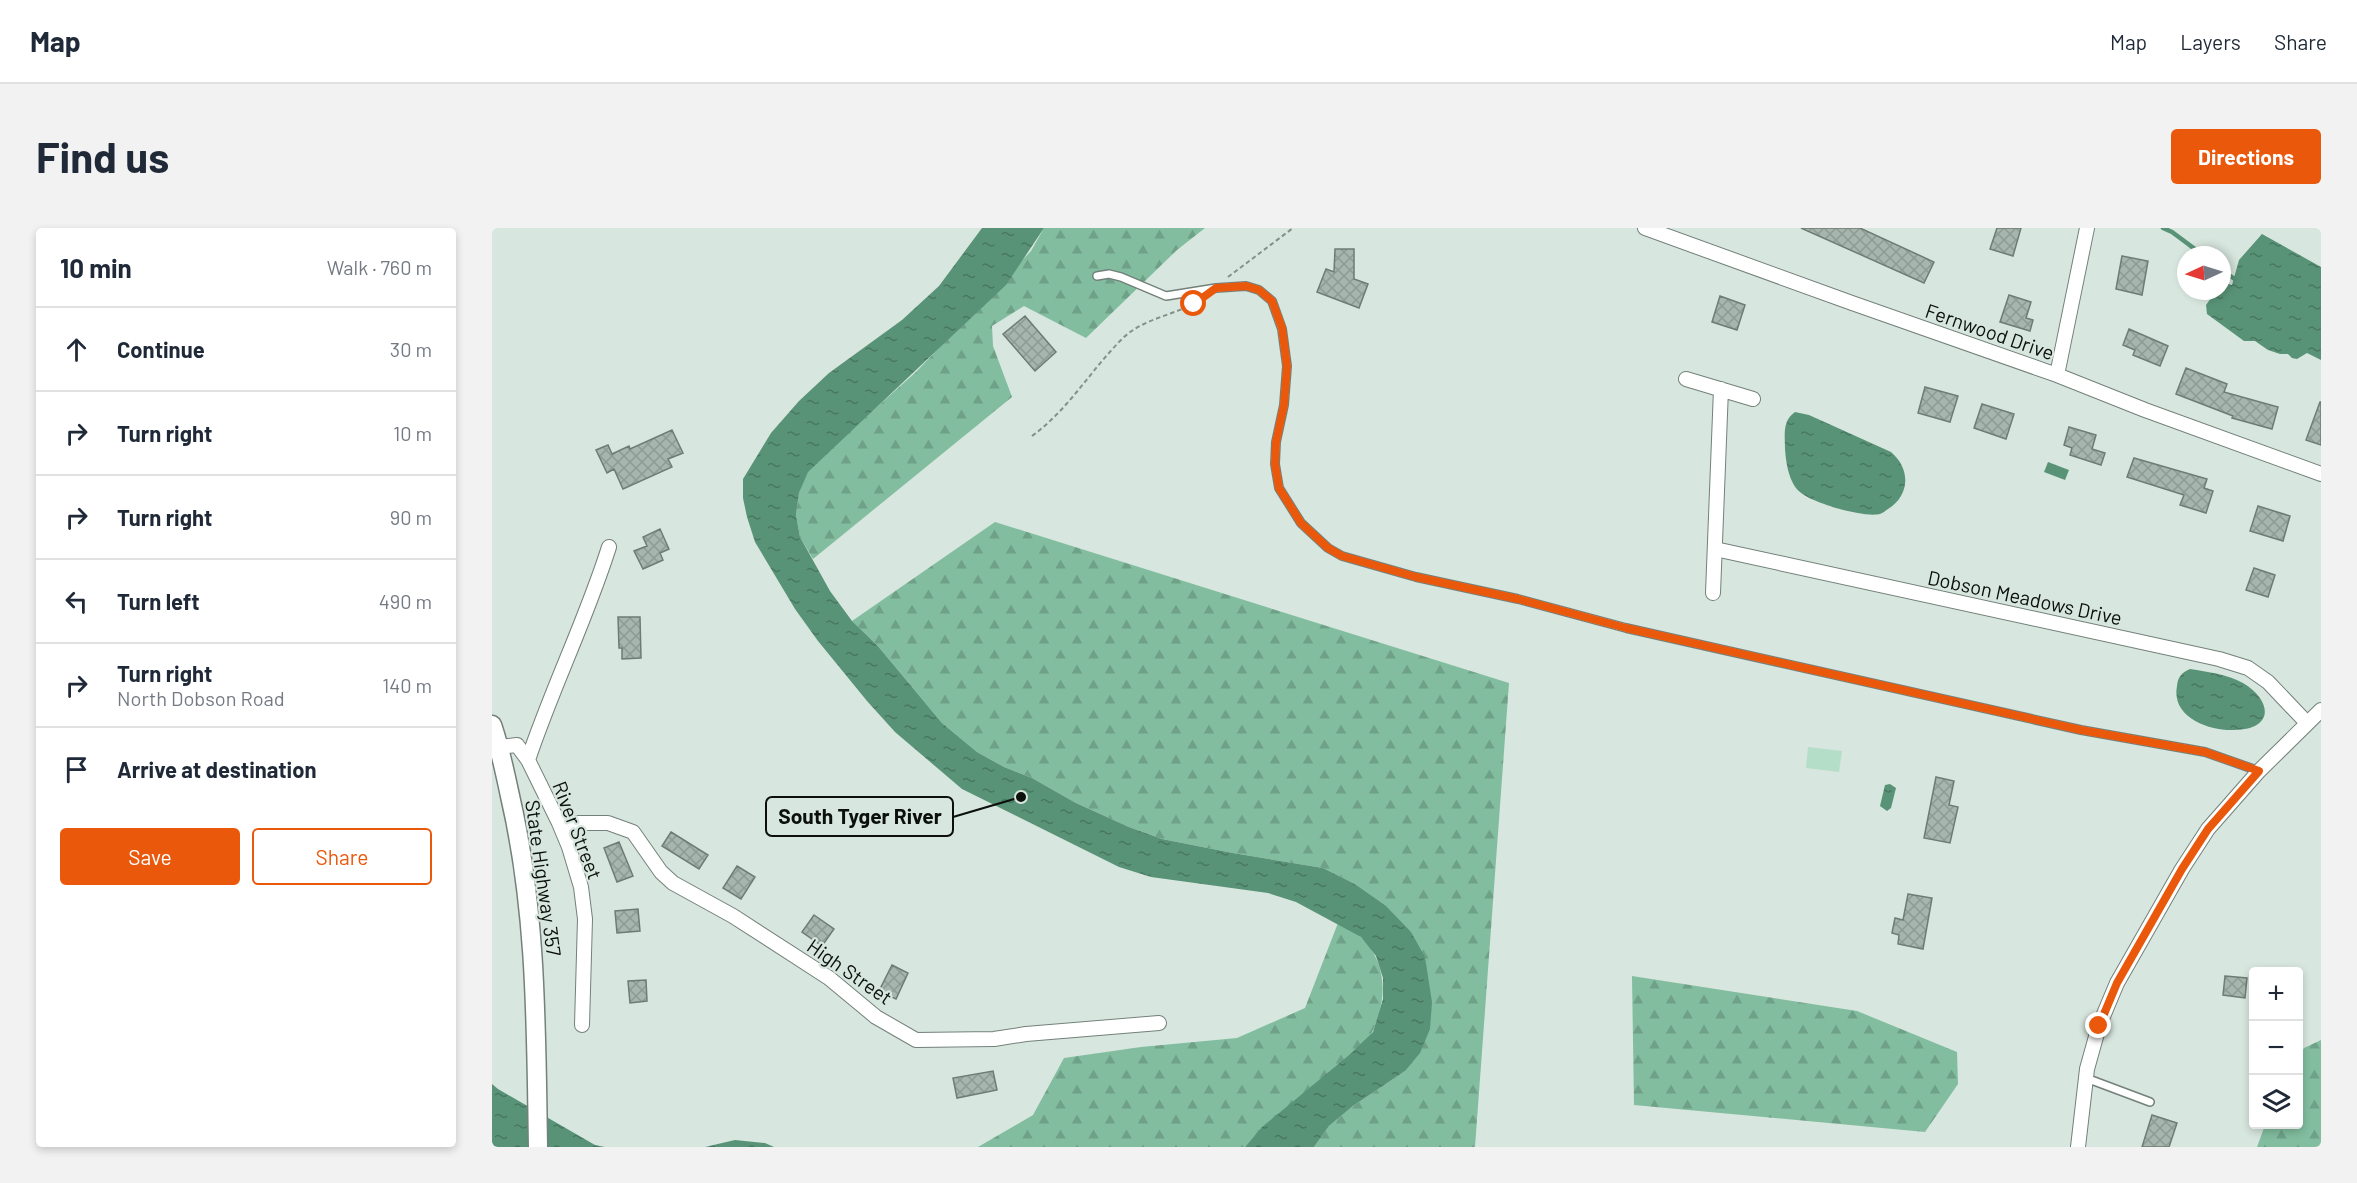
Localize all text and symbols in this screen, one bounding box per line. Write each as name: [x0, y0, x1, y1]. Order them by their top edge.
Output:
text: Map: [30, 24, 81, 58]
text: Map: [2110, 29, 2147, 54]
text: Layers: [2180, 29, 2241, 54]
text: Share: [2274, 29, 2327, 54]
button: Directions: [2171, 129, 2321, 184]
text: Find us: [36, 131, 169, 181]
north arrow: [2177, 246, 2231, 300]
text: 10 min: [60, 252, 132, 283]
text: Walk · 760 m: [327, 255, 432, 279]
route start: [1180, 290, 1206, 316]
street label: Fernwood Drive: [1923, 298, 2057, 364]
icon: ahead: [60, 333, 93, 366]
text: Continue: [117, 336, 205, 362]
text: 30 m: [390, 337, 432, 361]
icon: right: [60, 417, 93, 450]
text: Turn right: [117, 420, 212, 446]
text: 10 m: [393, 421, 432, 445]
icon: right: [60, 501, 93, 534]
text: Turn right: [117, 504, 212, 530]
text: 90 m: [390, 505, 432, 529]
street label: Dobson Meadows Drive: [1926, 565, 2124, 629]
icon: left: [60, 585, 93, 618]
text: Turn left: [117, 588, 200, 614]
text: 490 m: [379, 589, 432, 613]
text: Turn right: [117, 660, 212, 686]
icon: right: [60, 669, 93, 702]
text: 140 m: [382, 673, 432, 697]
text: North Dobson Road: [117, 686, 285, 710]
icon: arrive: [60, 753, 93, 786]
text: Arrive at destination: [117, 756, 316, 782]
street label: River Street: [548, 778, 608, 882]
callout: South Tyger River: [766, 797, 953, 836]
street label: State Highway 357: [521, 798, 567, 958]
text: South Tyger River: [778, 803, 942, 828]
button: Save: [60, 828, 240, 885]
button: Share: [252, 828, 432, 885]
street label: High Street: [803, 933, 897, 1009]
map controls: [2249, 967, 2303, 1129]
button: +: [2249, 967, 2303, 1021]
route end: [2085, 1012, 2111, 1038]
button: −: [2249, 1021, 2303, 1075]
button: layers: [2249, 1075, 2303, 1129]

